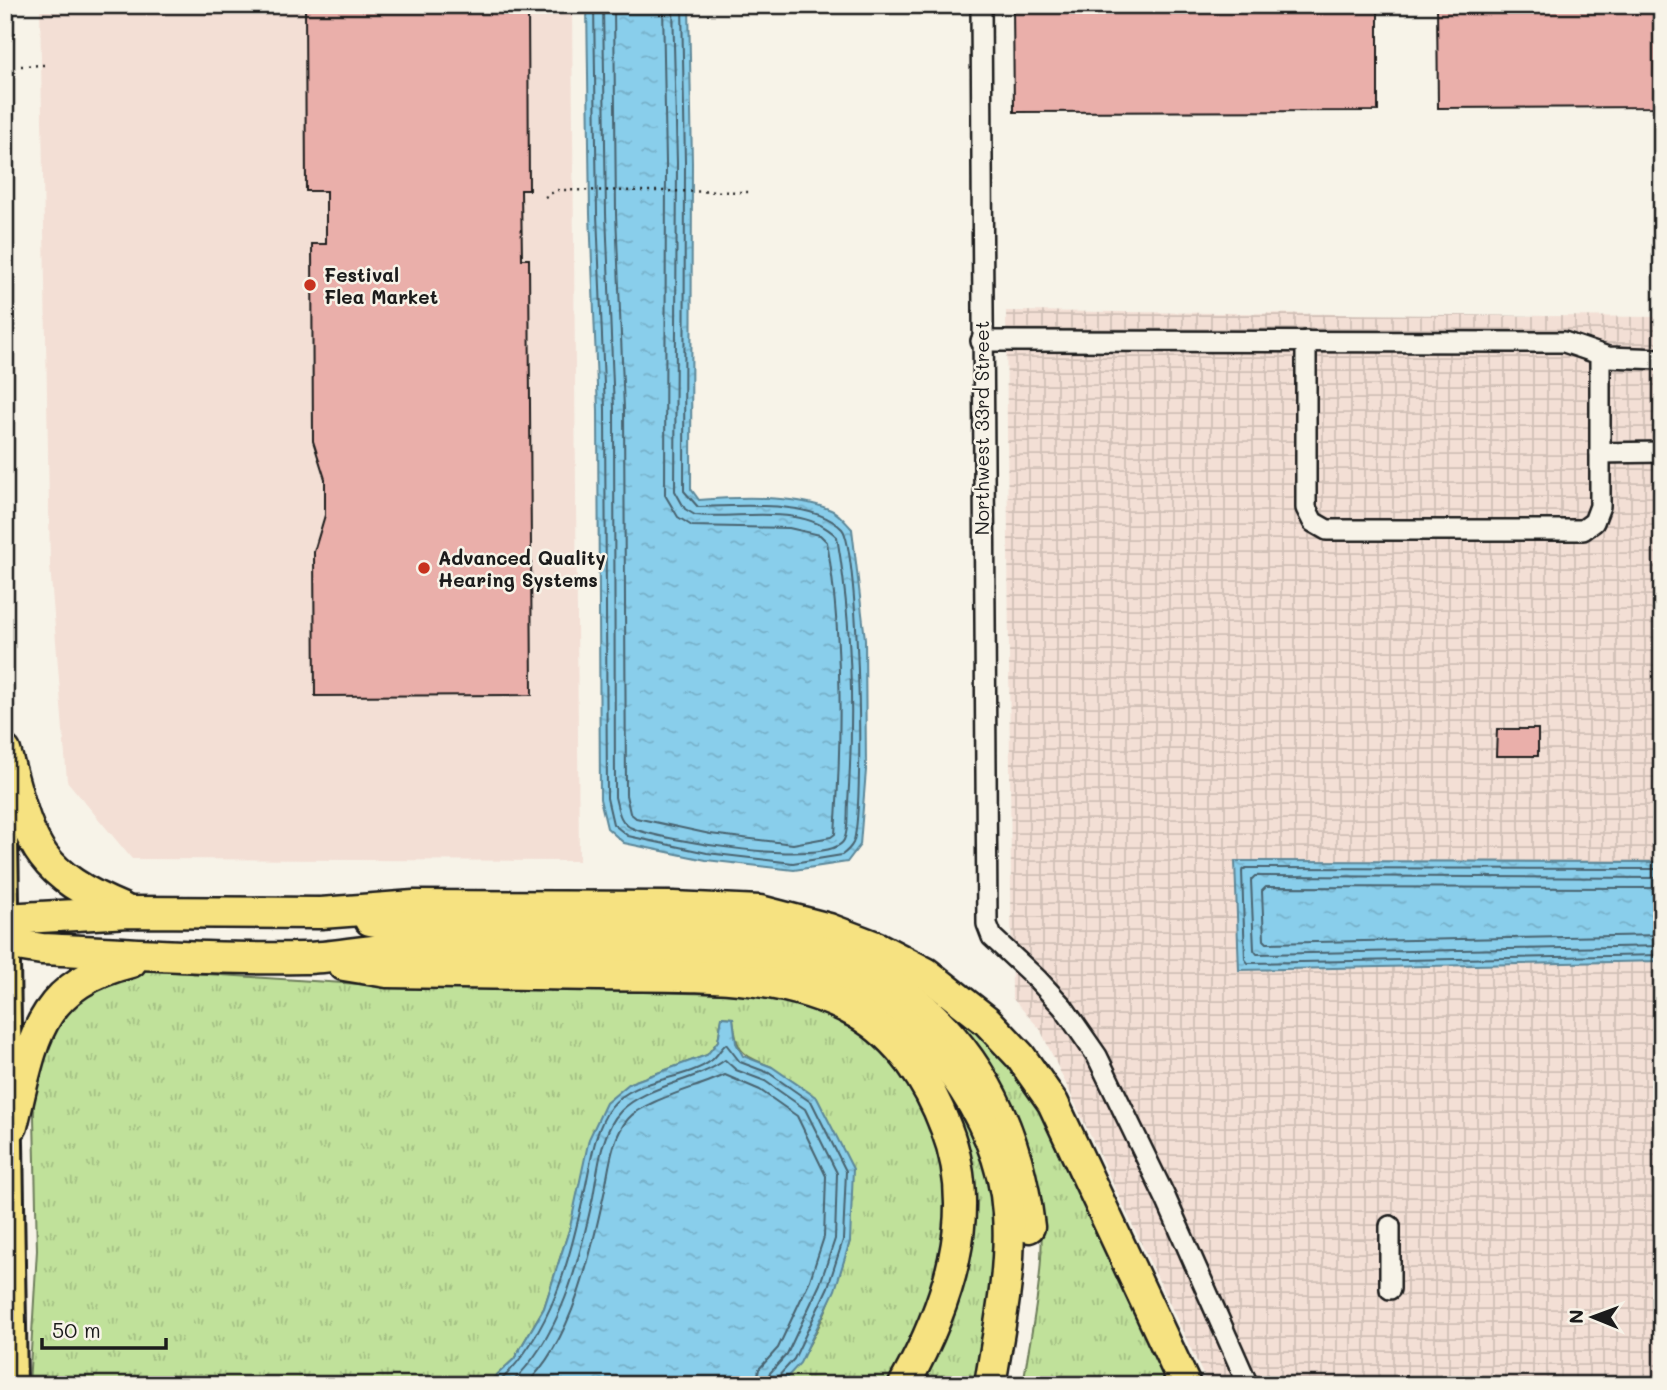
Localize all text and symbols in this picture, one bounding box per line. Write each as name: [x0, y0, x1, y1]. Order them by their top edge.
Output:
place label: Festival Flea Market: [324, 262, 438, 309]
marker: Festival Flea Market: [302, 277, 318, 293]
street label: Northwest 33rd Street: [969, 321, 994, 535]
place label: Advanced Quality Hearing Systems: [438, 545, 606, 592]
marker: Advanced Quality Hearing Systems: [416, 560, 432, 576]
north arrow: [1558, 1282, 1628, 1352]
scale bar: [42, 1306, 166, 1350]
text: N: [1563, 1309, 1588, 1324]
text: 50 m: [52, 1316, 101, 1343]

